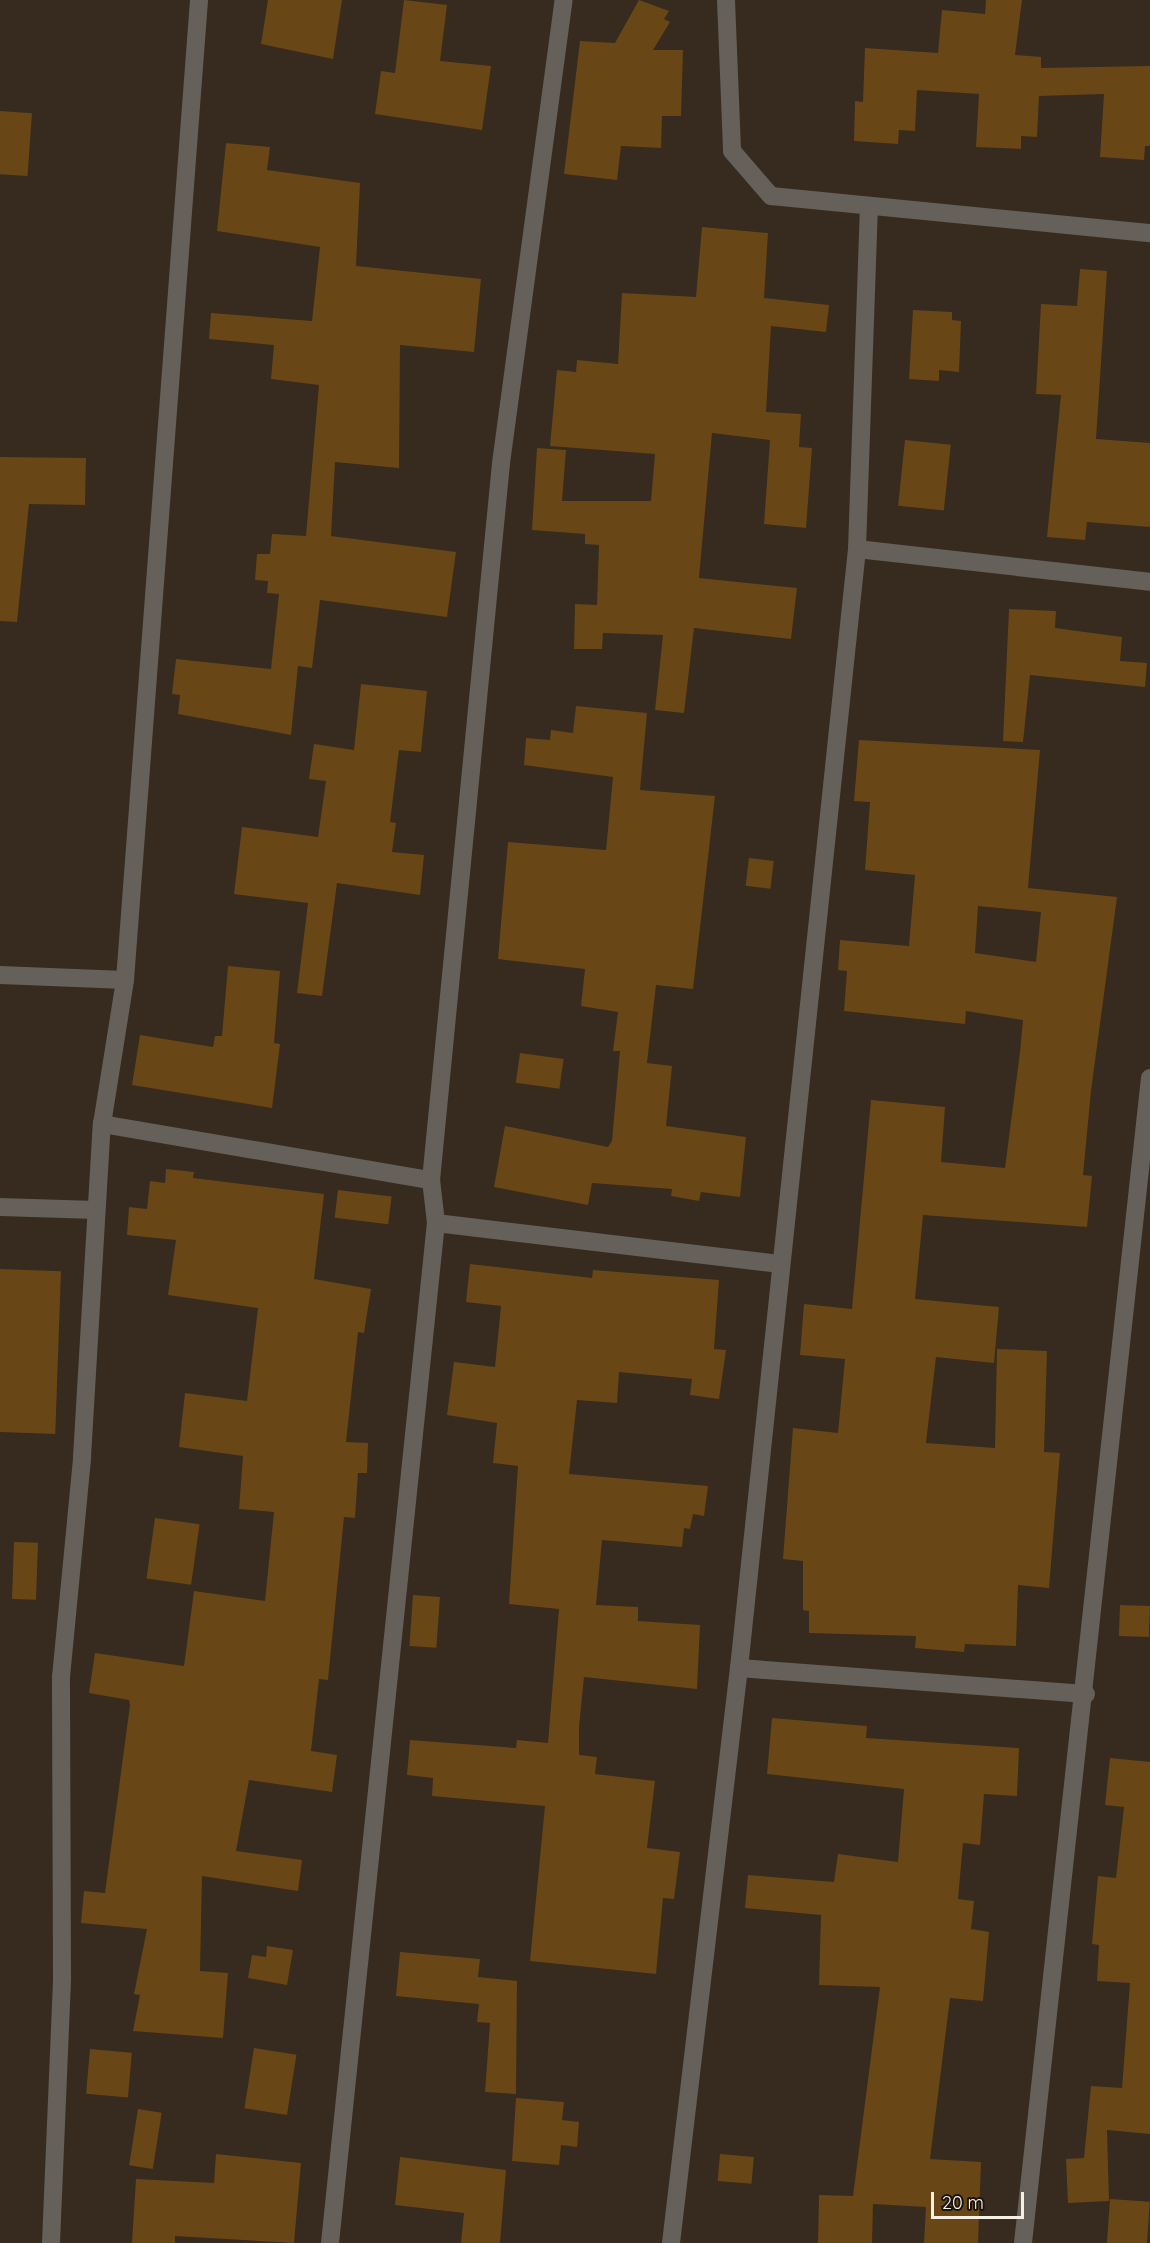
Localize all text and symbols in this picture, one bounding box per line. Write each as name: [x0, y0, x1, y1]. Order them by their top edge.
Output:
scale bar: [934, 2180, 1027, 2218]
text: 20 m: [942, 2191, 984, 2214]

